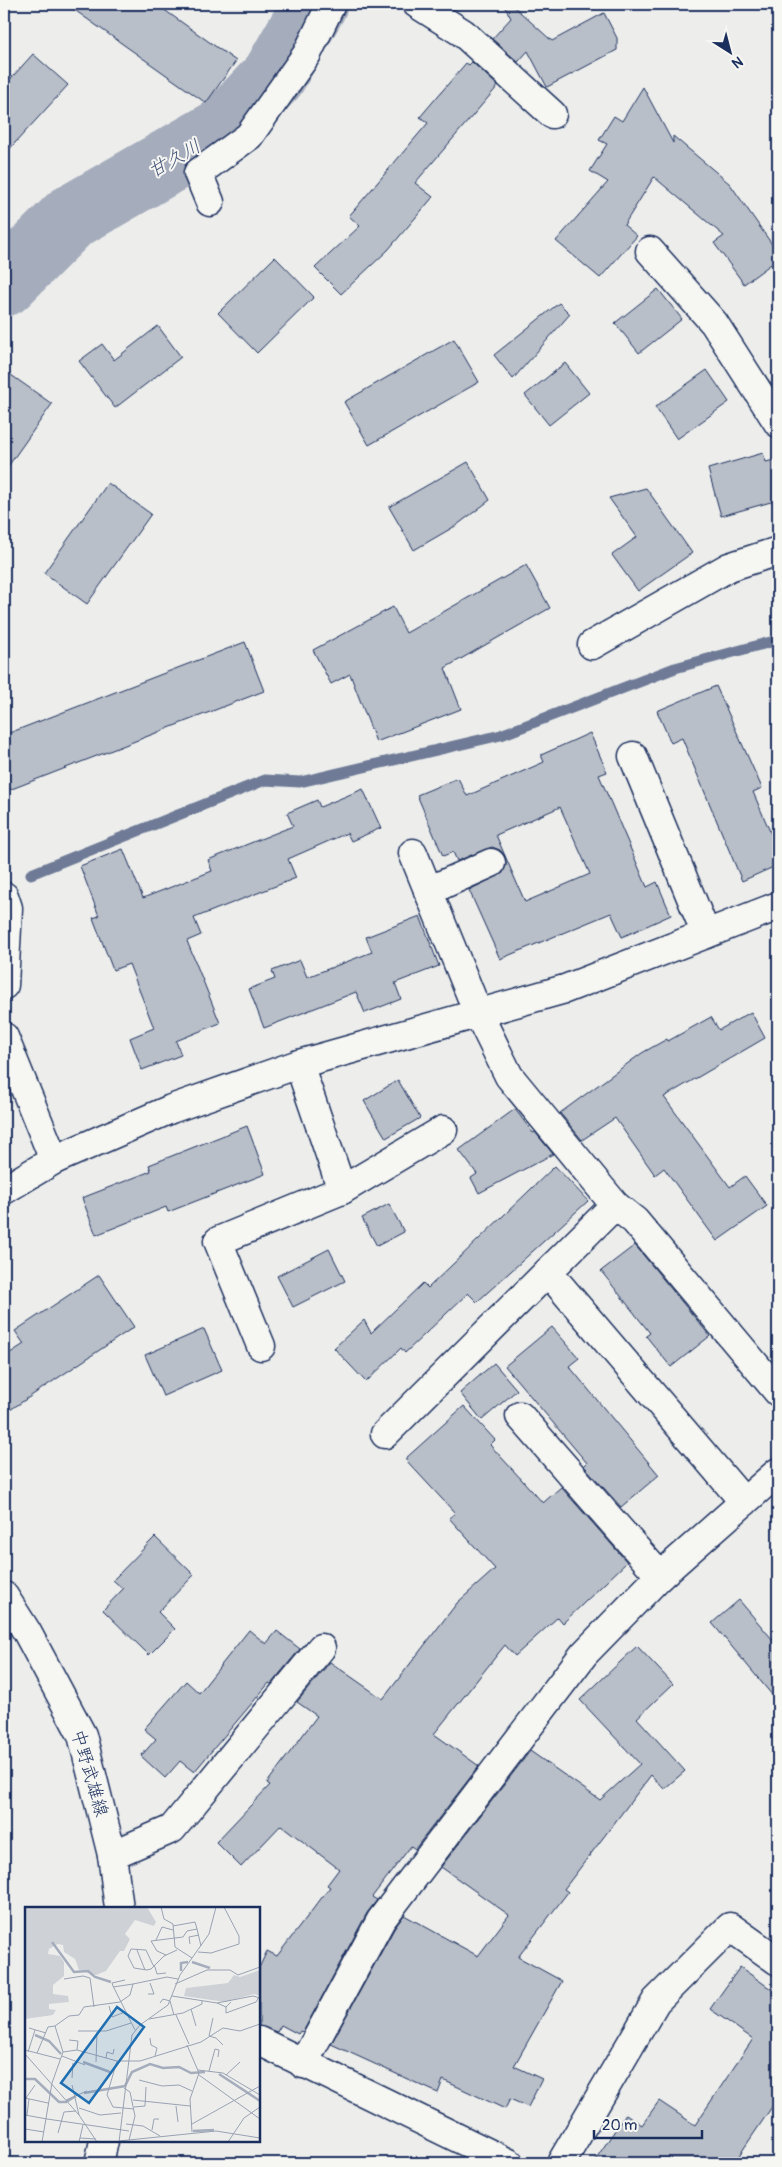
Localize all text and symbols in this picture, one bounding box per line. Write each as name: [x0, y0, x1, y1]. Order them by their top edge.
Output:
north arrow: [704, 28, 754, 78]
text: N: [729, 52, 746, 72]
water label: 甘久川: [144, 134, 205, 184]
street label: 中野武雄線: [66, 1727, 113, 1820]
inset map: [25, 1907, 260, 2142]
scale bar: [594, 2107, 702, 2139]
text: 20 m: [602, 2116, 637, 2135]

